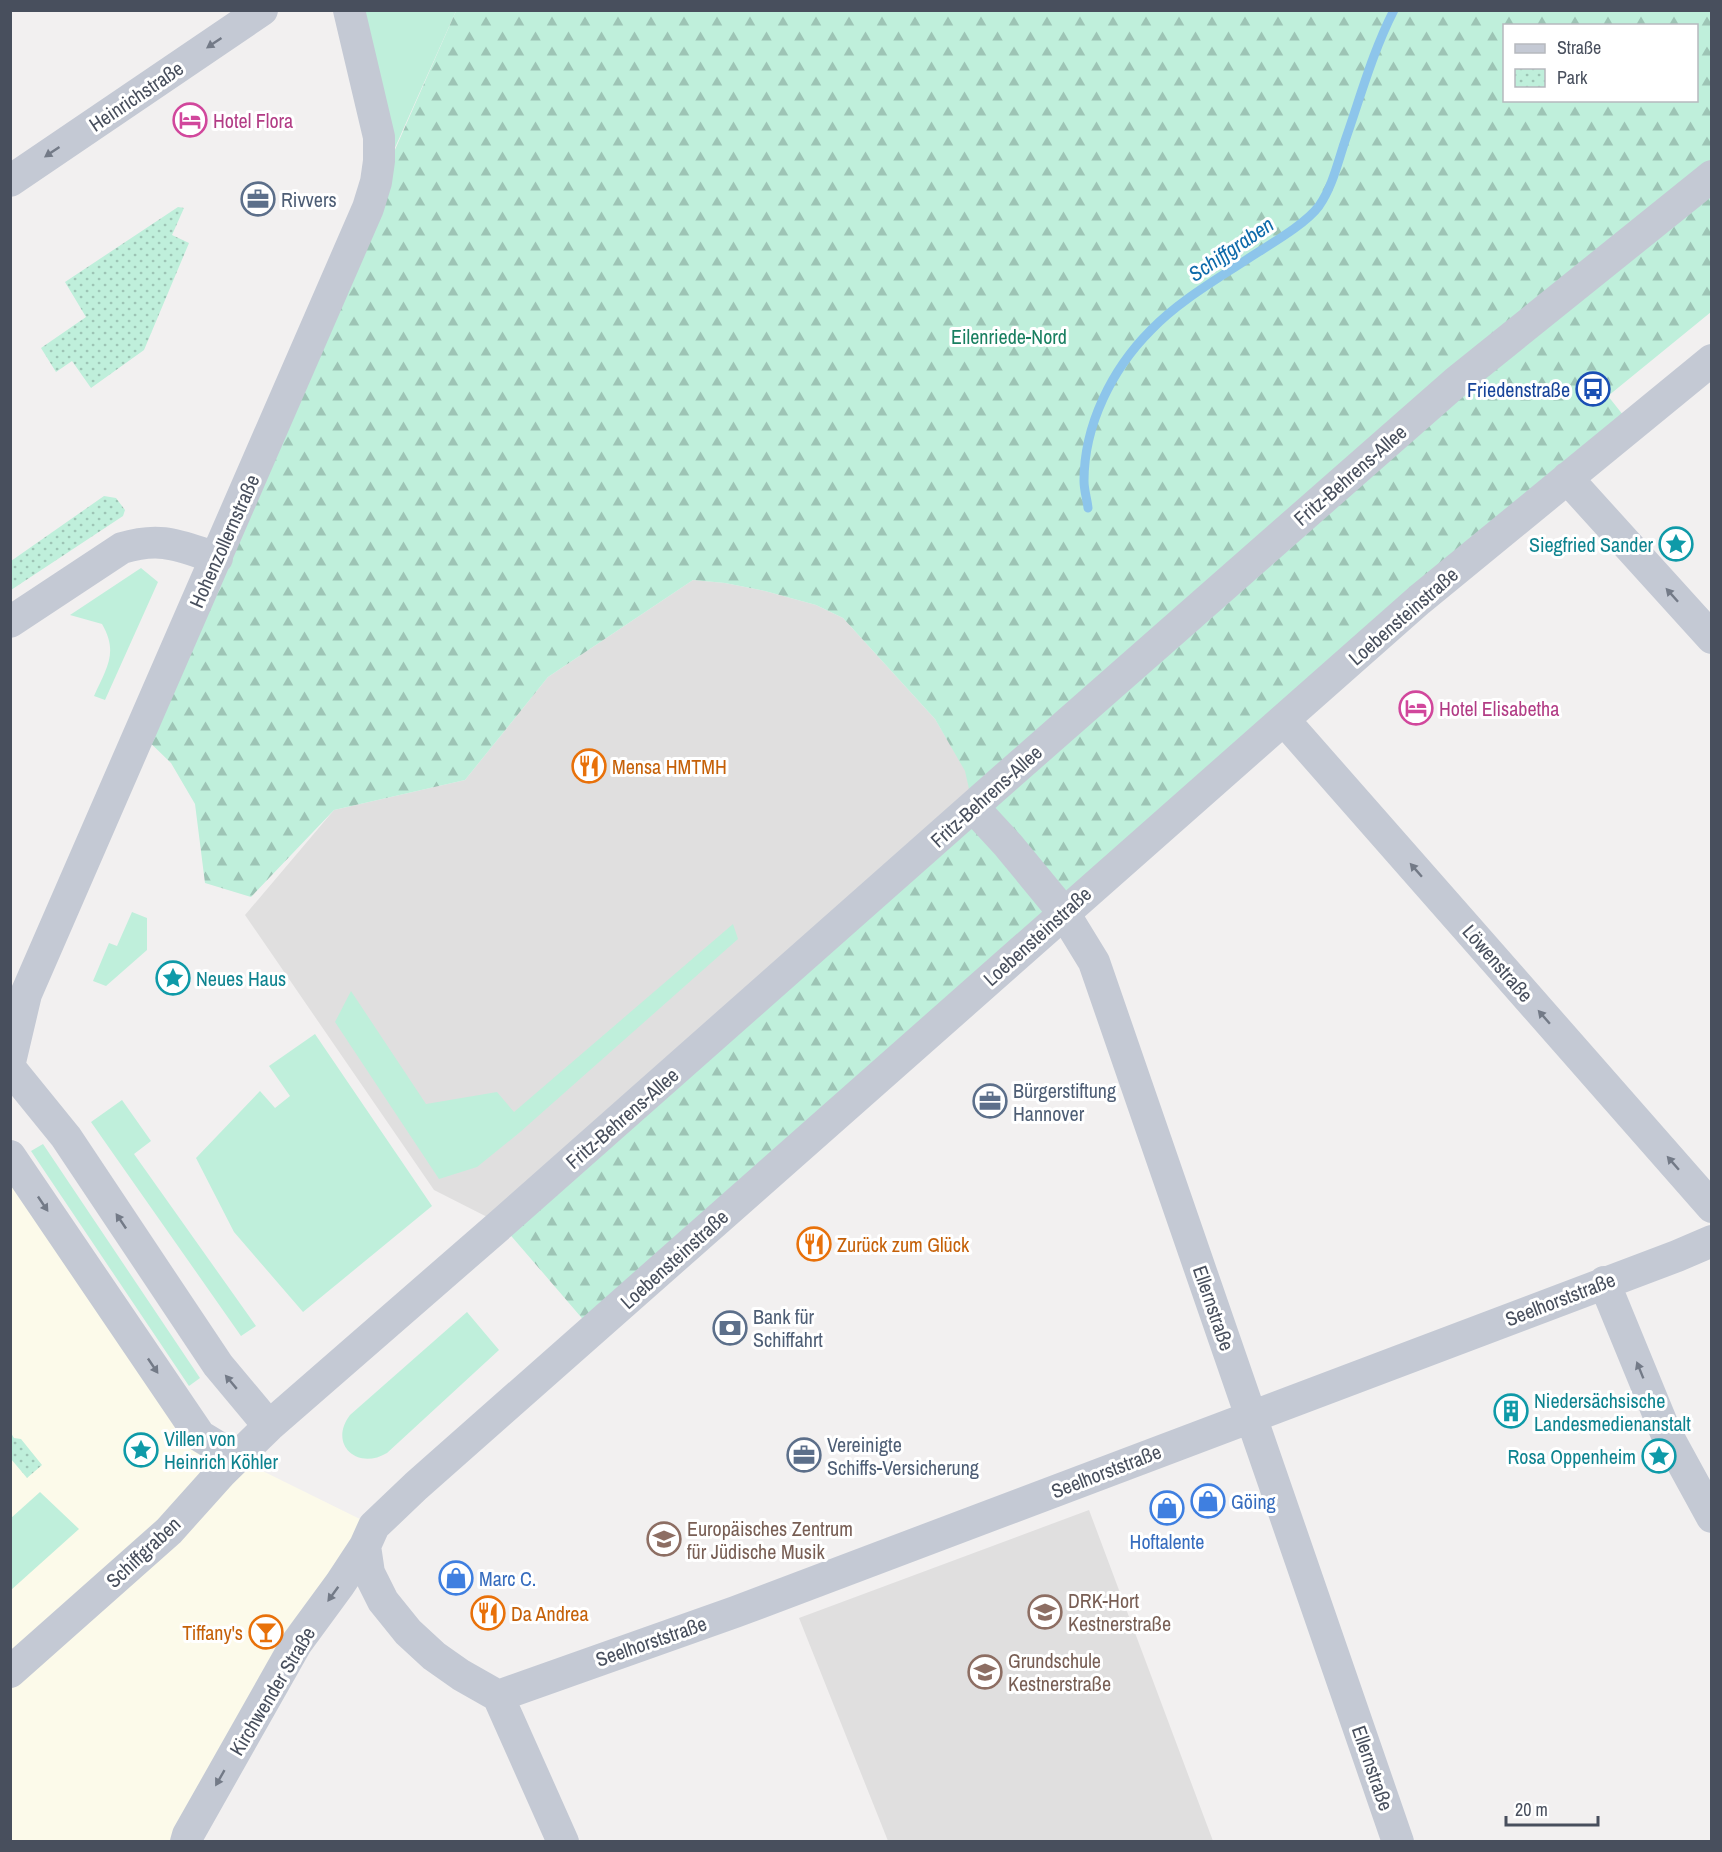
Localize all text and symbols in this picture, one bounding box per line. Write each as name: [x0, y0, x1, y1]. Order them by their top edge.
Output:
legend: [1503, 24, 1698, 102]
text: Straße: [1557, 35, 1601, 60]
one-way arrow: [206, 37, 222, 49]
street label: Heinrichstraße: [83, 54, 189, 138]
text: Park: [1557, 65, 1588, 90]
hotel icon: Hotel Flora: [172, 102, 208, 138]
place label: Hotel Flora: [213, 107, 293, 134]
one-way arrow: [44, 147, 60, 158]
office icon: Rivvers: [240, 181, 276, 217]
place label: Rivvers: [281, 186, 337, 213]
water label: Schiffgraben: [1183, 210, 1279, 288]
park label: Eilenriede-Nord: [951, 323, 1067, 350]
bus stop icon: Friedenstraße: [1575, 371, 1611, 407]
place label: Friedenstraße: [1467, 376, 1570, 403]
street label: Fritz-Behrens-Allee: [1288, 418, 1412, 532]
street label: Hohenzollernstraße: [183, 470, 265, 612]
place icon: Siegfried Sander: [1658, 526, 1694, 562]
place label: Siegfried Sander: [1529, 531, 1654, 558]
street label: Loebensteinstraße: [1343, 561, 1463, 671]
one-way arrow: [1665, 587, 1679, 602]
hotel icon: Hotel Elisabetha: [1398, 690, 1434, 726]
place label: Hotel Elisabetha: [1439, 695, 1559, 722]
street label: Fritz-Behrens-Allee: [924, 739, 1048, 853]
restaurant icon: Mensa HMTMH: [571, 748, 607, 784]
place label: Mensa HMTMH: [612, 753, 727, 780]
one-way arrow: [1410, 863, 1423, 878]
street label: Loebensteinstraße: [977, 880, 1097, 992]
street label: Löwenstraße: [1457, 918, 1539, 1008]
place icon: Neues Haus: [155, 960, 191, 996]
place label: Neues Haus: [196, 965, 286, 992]
one-way arrow: [1538, 1009, 1551, 1025]
street label: Fritz-Behrens-Allee: [560, 1061, 684, 1175]
place label: Bürgerstiftung Hannover: [1013, 1077, 1116, 1127]
office icon: Bürgerstiftung Hannover: [972, 1083, 1008, 1119]
one-way arrow: [1667, 1156, 1680, 1171]
one-way arrow: [37, 1196, 49, 1212]
street label: Loebensteinstraße: [614, 1203, 734, 1315]
one-way arrow: [116, 1212, 127, 1229]
restaurant icon: Zurück zum Glück: [796, 1226, 832, 1262]
place label: Zurück zum Glück: [837, 1231, 970, 1258]
street label: Ellernstraße: [1187, 1262, 1241, 1354]
street label: Seelhorststraße: [1501, 1266, 1619, 1332]
place label: Bank für Schiffahrt: [753, 1303, 823, 1353]
bank icon: Bank für Schiffahrt: [712, 1310, 748, 1346]
one-way arrow: [147, 1357, 159, 1373]
one-way arrow: [1635, 1361, 1644, 1379]
one-way arrow: [225, 1374, 238, 1390]
place label: Niedersächsische Landesmedienanstalt: [1534, 1387, 1691, 1437]
building icon: Niedersächsische Landesmedienanstalt: [1493, 1393, 1529, 1429]
place label: Villen von Heinrich Köhler: [164, 1425, 278, 1475]
place label: Vereinigte Schiffs-Versicherung: [827, 1431, 979, 1481]
place icon: Villen von Heinrich Köhler: [123, 1432, 159, 1468]
office icon: Vereinigte Schiffs-Versicherung: [786, 1437, 822, 1473]
street label: Seelhorststraße: [1047, 1438, 1165, 1504]
place icon: Rosa Oppenheim: [1641, 1438, 1677, 1474]
place label: Rosa Oppenheim: [1507, 1443, 1636, 1470]
shop icon: Göing: [1190, 1483, 1226, 1519]
place label: Göing: [1231, 1488, 1276, 1515]
shop icon: Hoftalente: [1149, 1490, 1185, 1526]
street label: Schiffgraben: [100, 1511, 186, 1593]
place label: Europäisches Zentrum für Jüdische Musik: [687, 1515, 853, 1565]
school or university icon: Europäisches Zentrum für Jüdische Musik: [646, 1521, 682, 1557]
place label: Hoftalente: [1130, 1528, 1204, 1555]
shop icon: Marc C.: [438, 1560, 474, 1596]
place label: Marc C.: [479, 1565, 536, 1592]
one-way arrow: [327, 1586, 339, 1602]
place label: DRK-Hort Kestnerstraße: [1068, 1587, 1171, 1637]
school or university icon: DRK-Hort Kestnerstraße: [1027, 1594, 1063, 1630]
restaurant icon: Da Andrea: [470, 1595, 506, 1631]
place label: Da Andrea: [511, 1600, 589, 1627]
street label: Seelhorststraße: [592, 1609, 710, 1673]
bar icon: Tiffany's: [248, 1614, 284, 1650]
place label: Tiffany's: [182, 1619, 243, 1646]
street label: Kirchwender Straße: [223, 1622, 321, 1760]
place label: Grundschule Kestnerstraße: [1008, 1647, 1111, 1697]
school or university icon: Grundschule Kestnerstraße: [967, 1654, 1003, 1690]
street label: Ellernstraße: [1346, 1722, 1400, 1814]
one-way arrow: [215, 1770, 225, 1787]
scale bar: [1506, 1789, 1598, 1827]
text: 20 m: [1515, 1797, 1548, 1822]

